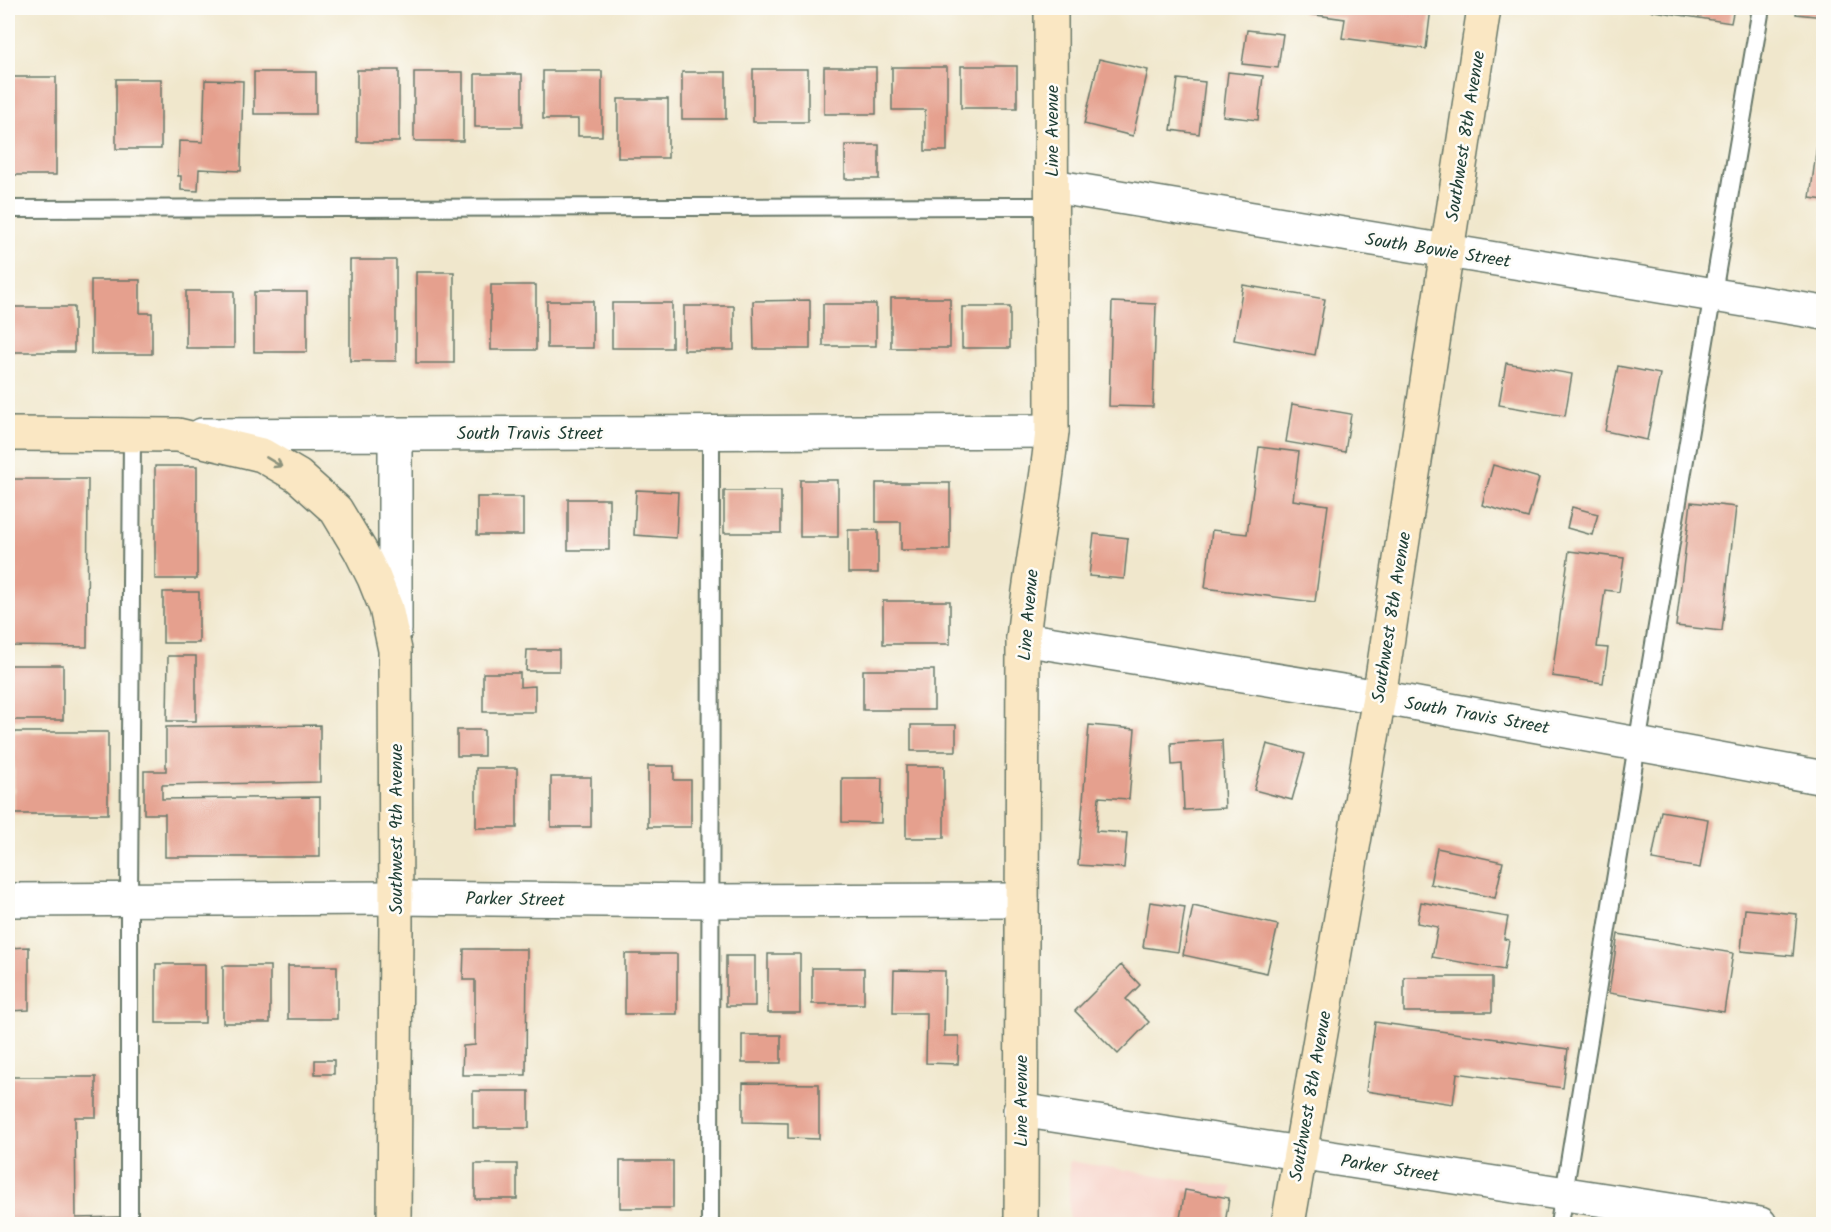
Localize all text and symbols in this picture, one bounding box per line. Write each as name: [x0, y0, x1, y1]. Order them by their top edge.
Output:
street label: Southwest 8th Avenue: [1439, 49, 1494, 224]
street label: Line Avenue: [1039, 85, 1068, 177]
street label: South Bowie Street: [1363, 226, 1514, 277]
street label: South Travis Street: [457, 420, 604, 449]
one-way arrow: [265, 456, 282, 468]
street label: Southwest 8th Avenue: [1365, 530, 1420, 705]
street label: Line Avenue: [1011, 568, 1048, 662]
street label: South Travis Street: [1402, 689, 1552, 744]
street label: Southwest 9th Avenue: [383, 744, 412, 914]
street label: Parker Street: [465, 885, 566, 916]
street label: Southwest 8th Avenue: [1282, 1009, 1341, 1184]
street label: Line Avenue: [1008, 1055, 1037, 1147]
street label: Parker Street: [1338, 1147, 1442, 1192]

